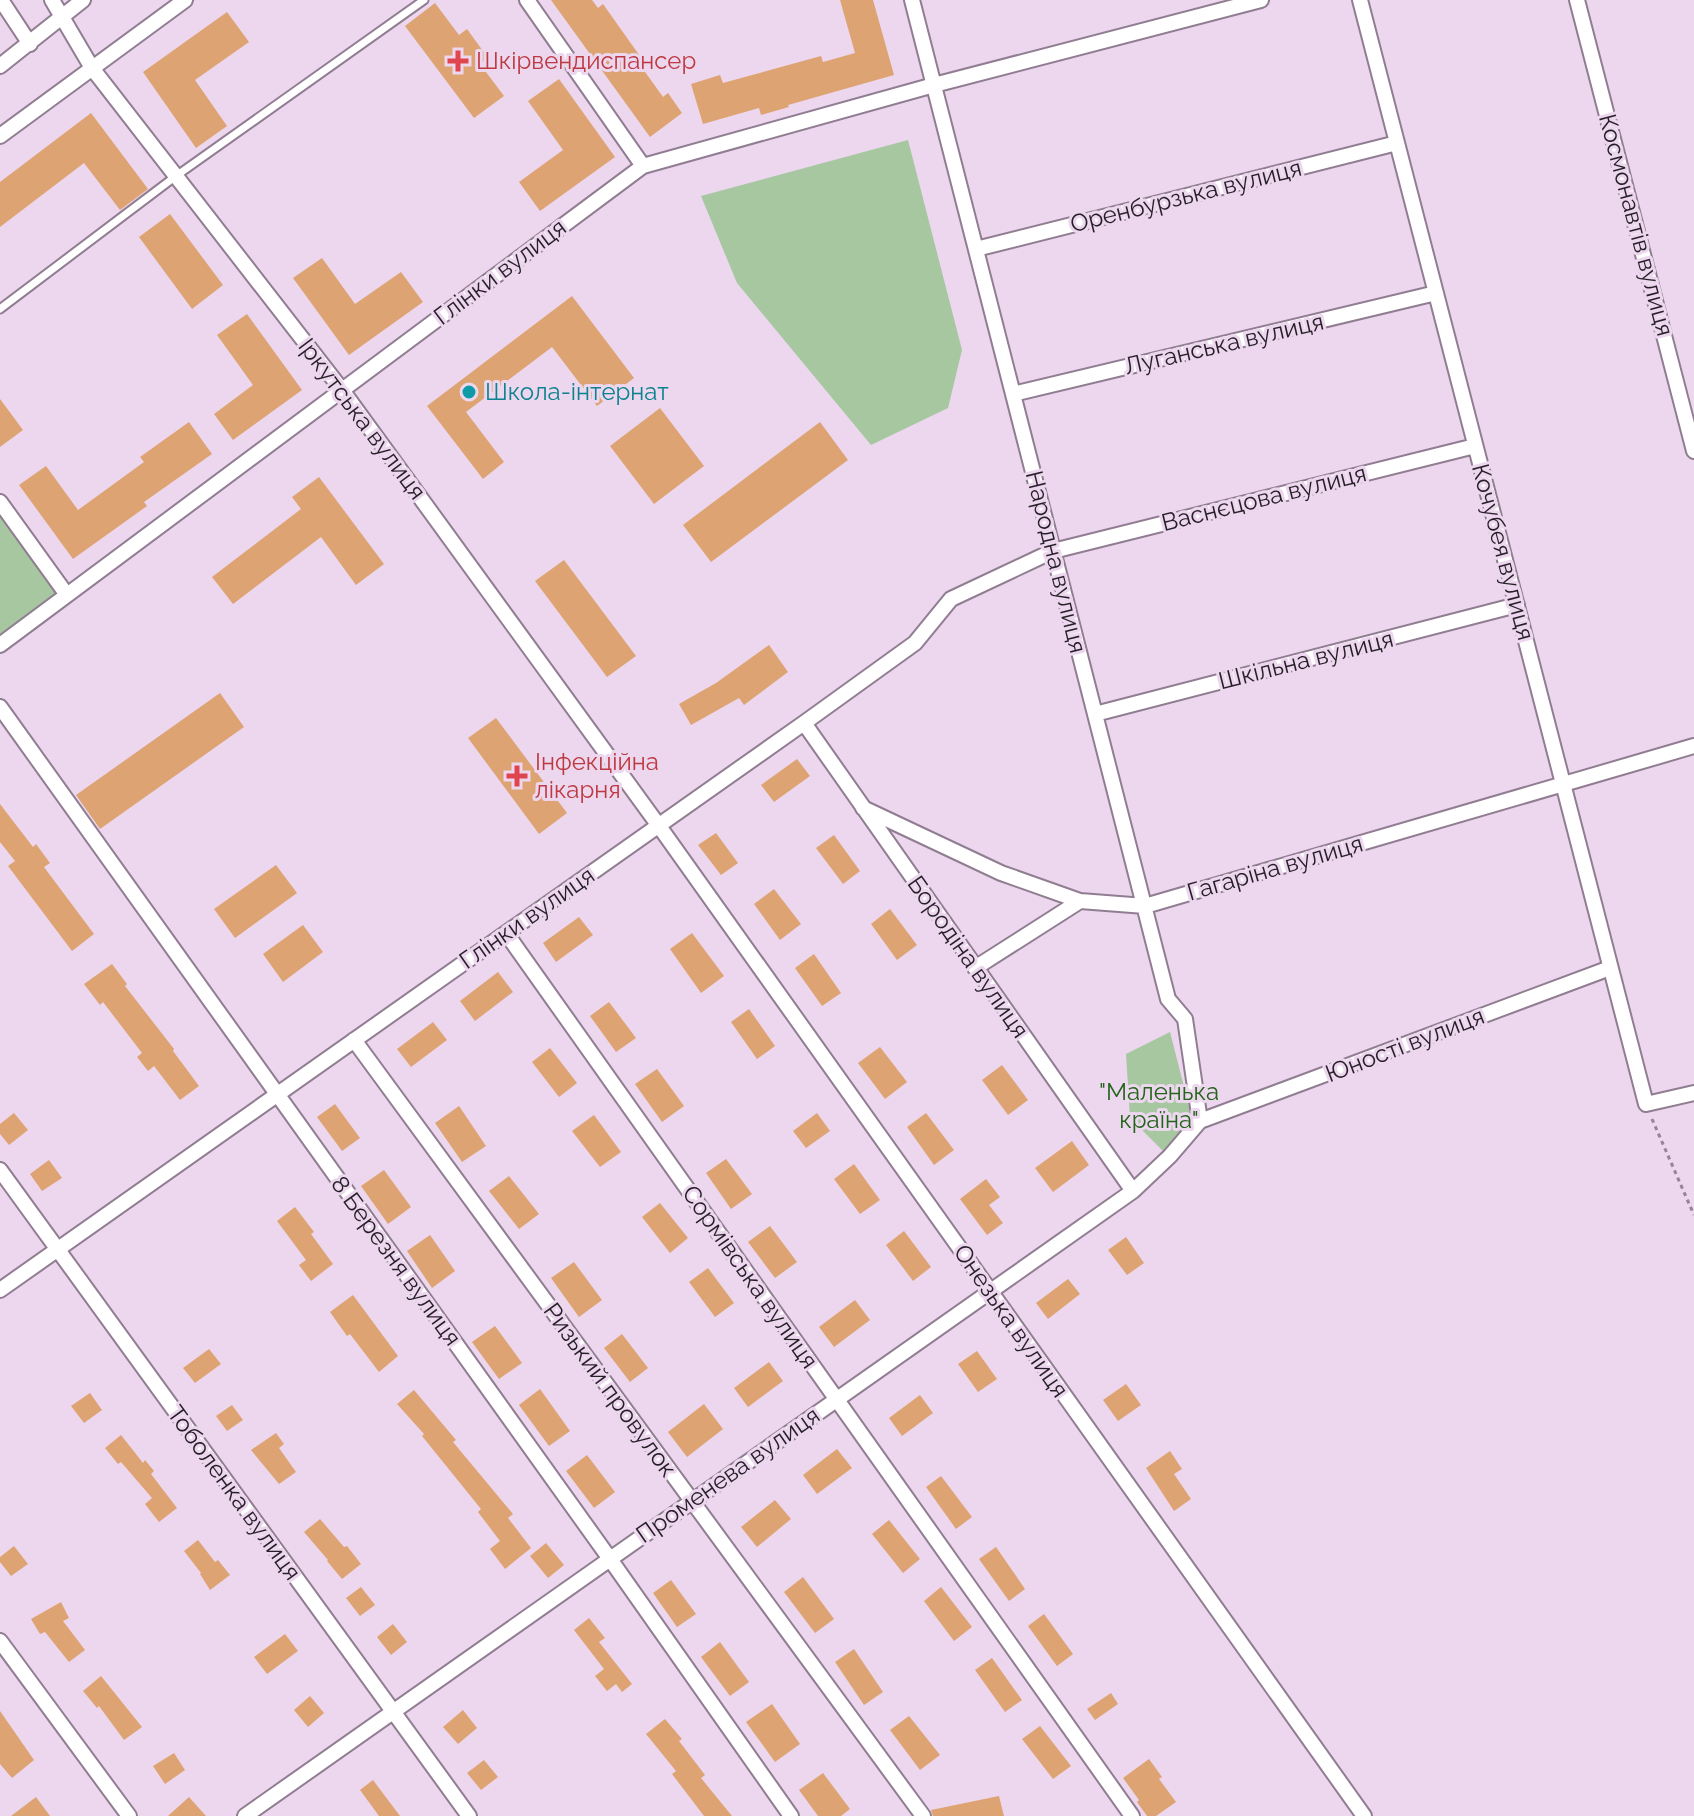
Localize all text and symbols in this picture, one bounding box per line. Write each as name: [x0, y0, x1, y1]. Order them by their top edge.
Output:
place label: Шкірвендиспансер: [476, 46, 696, 75]
marker: Шкірвендиспансер: [447, 50, 469, 72]
street label: Космонавтів вулиця: [1593, 111, 1680, 339]
street label: Оренбурзька вулиця: [1067, 153, 1304, 238]
street label: Глінки вулиця: [428, 212, 572, 331]
street label: Луганська вулиця: [1121, 306, 1326, 381]
street label: Іркутська вулиця: [292, 332, 432, 505]
place label: Школа-інтернат: [485, 377, 669, 406]
marker: Школа-інтернат: [460, 383, 478, 401]
street label: Васнєцова вулиця: [1159, 458, 1369, 537]
street label: Кочубея вулиця: [1466, 460, 1541, 643]
street label: Народна вулиця: [1020, 468, 1093, 656]
street label: Шкільна вулиця: [1215, 624, 1396, 695]
place label: Інфекційна лікарня: [535, 747, 659, 804]
marker: Інфекційна лікарня: [506, 765, 528, 787]
street label: Гагаріна вулиця: [1184, 829, 1366, 906]
street label: Глінки вулиця: [454, 860, 600, 975]
street label: Бородіна вулиця: [902, 870, 1035, 1043]
street label: Юності вулиця: [1321, 1001, 1488, 1088]
park label: "Маленька країна": [1099, 1077, 1219, 1134]
street label: 8 Березня вулиця: [325, 1170, 468, 1351]
street label: Сормівська вулиця: [676, 1179, 825, 1374]
street label: Онезька вулиця: [948, 1238, 1075, 1403]
street label: Ризький провулок: [538, 1297, 683, 1482]
street label: Тоболенка вулиця: [161, 1400, 307, 1586]
street label: Променева вулиця: [630, 1400, 825, 1549]

